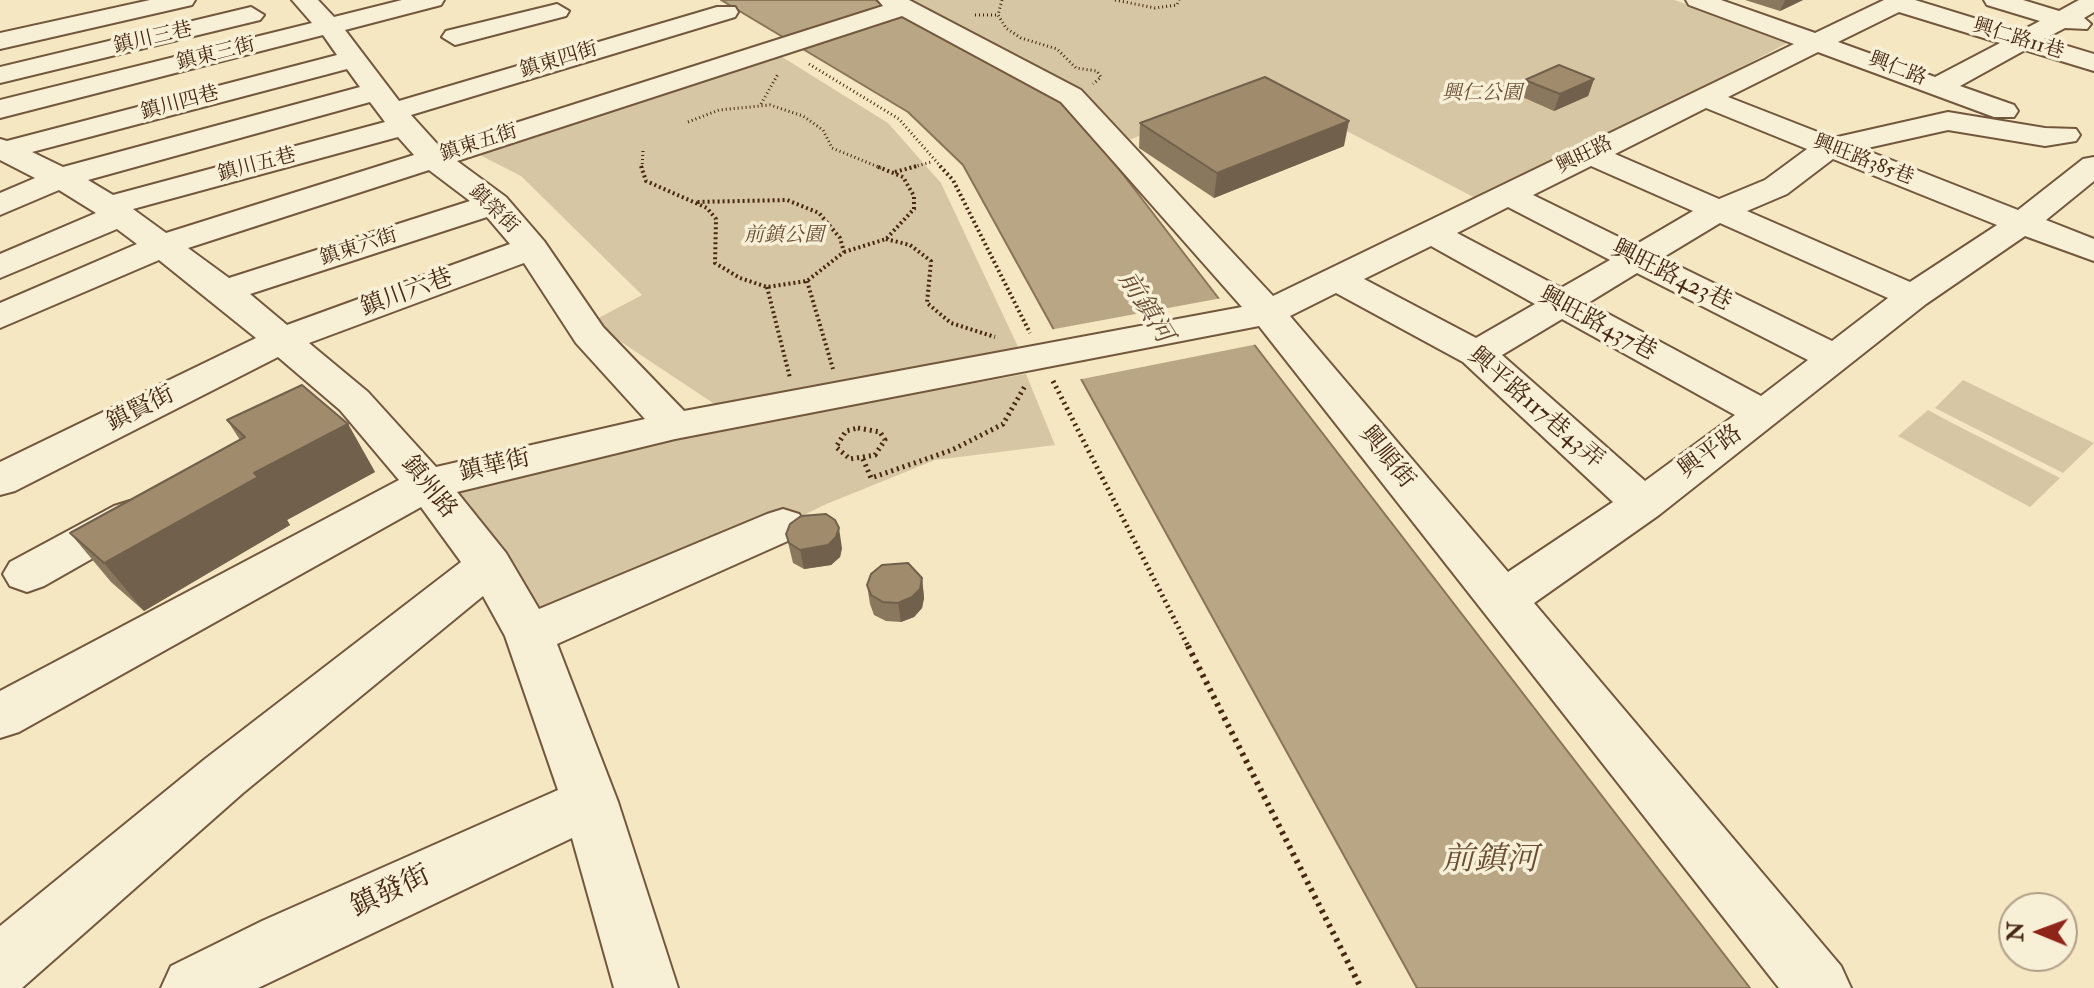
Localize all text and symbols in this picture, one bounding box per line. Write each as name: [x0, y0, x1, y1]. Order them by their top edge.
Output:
street label: 興仁路11巷: [1969, 15, 2067, 65]
street label: 鎮川三巷: [111, 18, 195, 60]
street label: 鎮東三街: [174, 34, 258, 76]
street label: 鎮東四街: [517, 38, 601, 84]
street label: 興仁路: [1865, 48, 1929, 92]
street label: 鎮川四巷: [138, 82, 222, 126]
park label: 興仁公園: [1442, 83, 1522, 107]
street label: 鎮東五街: [437, 120, 521, 168]
street label: 興旺路385巷: [1809, 131, 1917, 191]
street label: 興旺路: [1553, 132, 1617, 180]
street label: 鎮川五巷: [215, 144, 299, 188]
street label: 鎮榮街: [463, 181, 523, 239]
street label: 鎮東六街: [317, 224, 401, 272]
park label: 前鎮公園: [744, 225, 824, 249]
street label: 興旺路423巷: [1606, 235, 1736, 319]
street label: 鎮川六巷: [357, 264, 457, 324]
water label: 前鎮河: [1110, 267, 1178, 349]
street label: 興旺路437巷: [1533, 282, 1661, 368]
street label: 興平路117巷43弄: [1461, 342, 1609, 476]
street label: 鎮賢街: [102, 381, 180, 439]
street label: 興平路: [1673, 420, 1749, 486]
street label: 興順街: [1352, 421, 1420, 495]
street label: 鎮華街: [457, 445, 533, 489]
street label: 鎮州路: [394, 451, 462, 525]
water label: 前鎮河: [1442, 843, 1538, 881]
street label: 鎮發街: [346, 860, 436, 926]
north arrow: [1998, 892, 2078, 972]
text: N: [2002, 922, 2030, 942]

